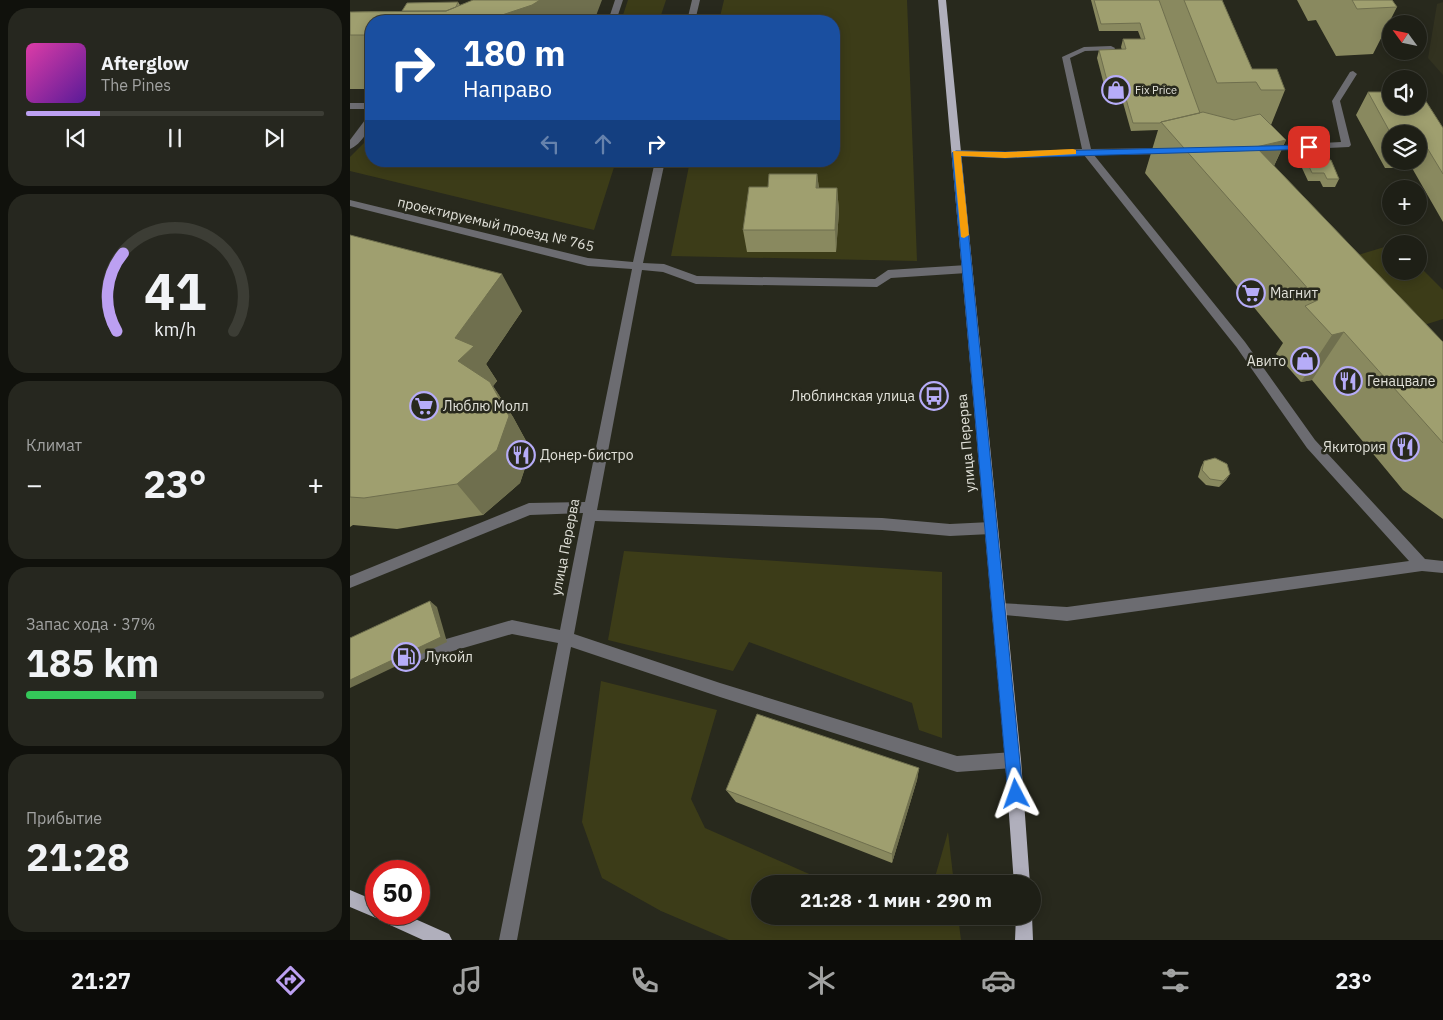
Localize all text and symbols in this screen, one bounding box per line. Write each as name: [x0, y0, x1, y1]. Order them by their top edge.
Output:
north arrow: [1382, 15, 1428, 60]
map controls: [1382, 15, 1427, 280]
text: 180 m: [463, 30, 566, 76]
icon: right: [380, 35, 445, 100]
text: Afterglow: [101, 51, 189, 75]
button: sound: [1382, 70, 1427, 115]
text: Направо: [463, 74, 552, 103]
text: The Pines: [101, 75, 171, 95]
shop icon: Fix Price: [1101, 75, 1131, 105]
place label: Fix Price: [1135, 83, 1177, 97]
icon: previous: [62, 124, 90, 152]
icon: pause: [161, 124, 189, 152]
icon: next: [260, 124, 288, 152]
button: layers: [1382, 125, 1427, 170]
pin: [1288, 126, 1330, 168]
icon: left: [536, 130, 564, 158]
icon: ahead: [589, 130, 617, 158]
icon: right: [642, 130, 670, 158]
icon: arrive: [1295, 133, 1323, 161]
button: +: [1382, 180, 1427, 225]
street label: проектируемый проезд № 765: [396, 193, 596, 255]
button: −: [1382, 235, 1427, 280]
text: 41: [144, 257, 206, 324]
supermarket icon: Магнит: [1236, 278, 1266, 308]
place label: Магнит: [1270, 284, 1318, 302]
text: km/h: [154, 318, 196, 341]
shop icon: Авито: [1290, 346, 1320, 376]
place label: Авито: [1247, 352, 1286, 370]
restaurant icon: Генацвале: [1333, 366, 1363, 396]
place label: Генацвале: [1367, 372, 1436, 390]
bus stop icon: Люблинская улица: [919, 381, 949, 411]
place label: Люблинская улица: [791, 387, 916, 405]
supermarket icon: Люблю Молл: [409, 391, 439, 421]
street label: улица Перерва: [953, 393, 979, 493]
place label: Люблю Молл: [443, 397, 529, 415]
restaurant icon: Якитория: [1390, 432, 1420, 462]
text: Климат: [26, 435, 82, 455]
place label: Якитория: [1323, 438, 1386, 456]
restaurant icon: Донер-бистро: [506, 440, 536, 470]
place label: Донер-бистро: [540, 446, 634, 464]
text: 23°: [143, 459, 207, 508]
text: −: [26, 466, 43, 503]
text: +: [307, 466, 324, 503]
street label: улица Перерва: [547, 496, 583, 597]
text: Запас хода · 37%: [26, 614, 155, 634]
text: 185 km: [26, 638, 159, 687]
fuel station icon: Лукойл: [391, 642, 421, 672]
place label: Лукойл: [425, 648, 473, 666]
position arrow: [989, 767, 1041, 819]
text: Прибытие: [26, 808, 102, 828]
text: 21:28: [26, 832, 130, 881]
speed limit sign: 50: [365, 860, 430, 925]
text: 21:28 · 1 мин · 290 m: [800, 888, 992, 912]
icon: directions: [273, 963, 308, 998]
icon: music: [450, 963, 485, 998]
icon: phone: [627, 963, 662, 998]
icon: climate: [804, 963, 839, 998]
icon: car: [981, 963, 1016, 998]
icon: filters: [1158, 963, 1193, 998]
text: 21:27: [71, 966, 131, 995]
text: 23°: [1335, 966, 1372, 995]

